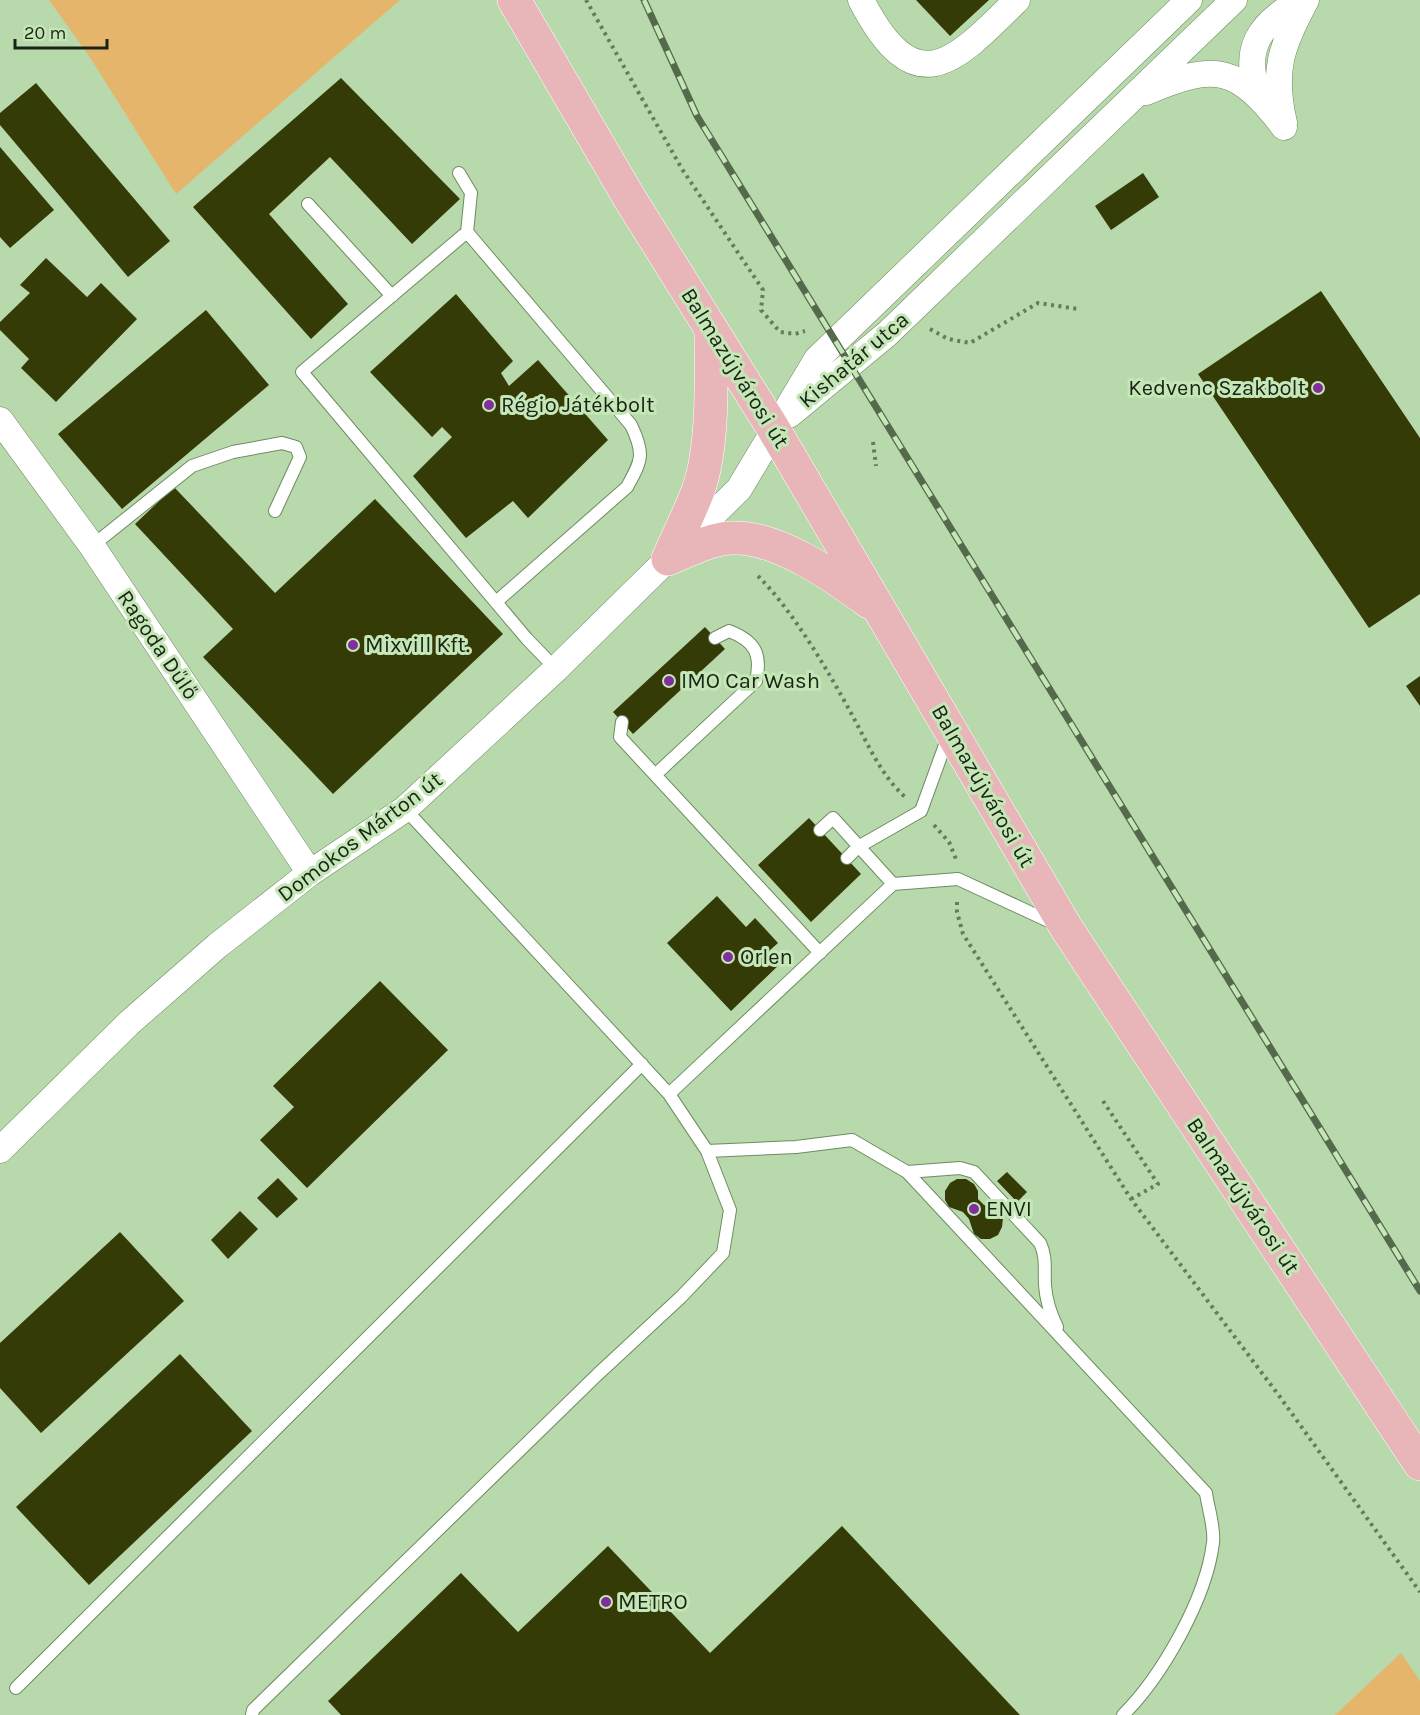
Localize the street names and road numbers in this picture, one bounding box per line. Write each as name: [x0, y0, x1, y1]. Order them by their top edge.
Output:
street label: Balmazújvárosi út: [675, 283, 795, 453]
street label: Kishatár utca: [794, 306, 914, 414]
street label: Ragoda Dűlő: [112, 585, 204, 705]
street label: Balmazújvárosi út: [926, 700, 1040, 872]
street label: Domokos Márton út: [273, 767, 447, 907]
street label: Balmazújvárosi út: [1181, 1113, 1305, 1279]

